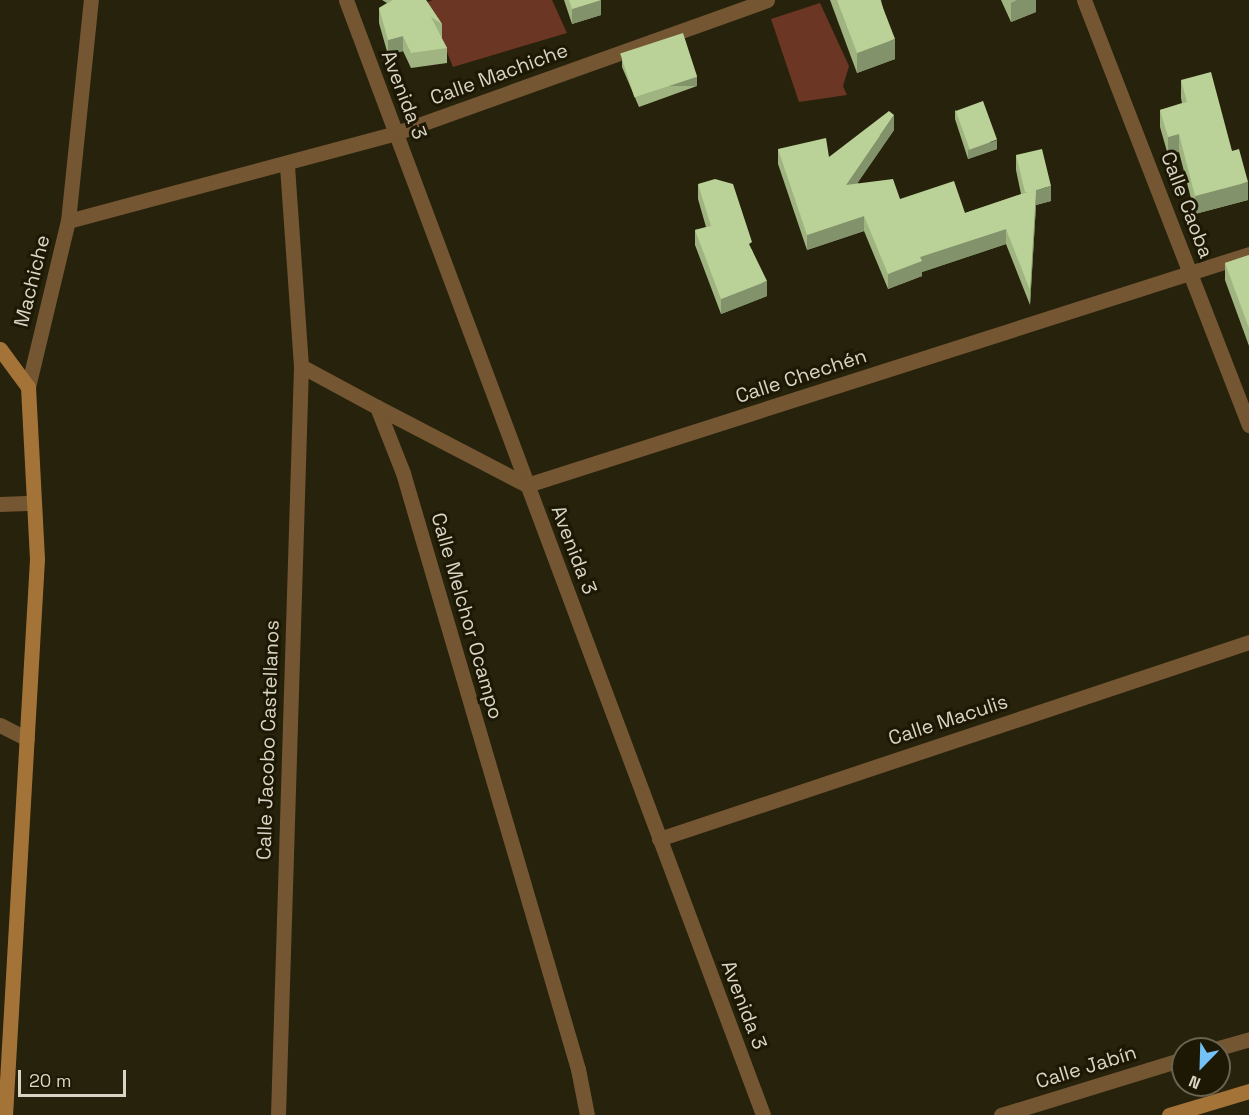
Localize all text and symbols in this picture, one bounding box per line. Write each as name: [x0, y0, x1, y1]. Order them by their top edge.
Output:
street label: Calle Machiche: [427, 38, 571, 110]
street label: Avenida 3: [376, 47, 432, 143]
street label: Calle Caoba: [1156, 148, 1218, 262]
street label: Machiche: [9, 233, 55, 329]
street label: Calle Chechén: [732, 344, 870, 408]
street label: Avenida 3: [546, 502, 602, 598]
street label: Calle Melchor Ocampo: [426, 510, 508, 722]
street label: Calle Jacobo Castellanos: [252, 620, 284, 860]
street label: Calle Maculis: [885, 689, 1011, 751]
street label: Avenida 3: [716, 957, 772, 1053]
north arrow: [1171, 1037, 1231, 1097]
street label: Calle Jabín: [1033, 1040, 1139, 1094]
scale bar: [21, 1058, 129, 1096]
text: 20 m: [29, 1069, 72, 1092]
text: N: [1186, 1070, 1204, 1094]

